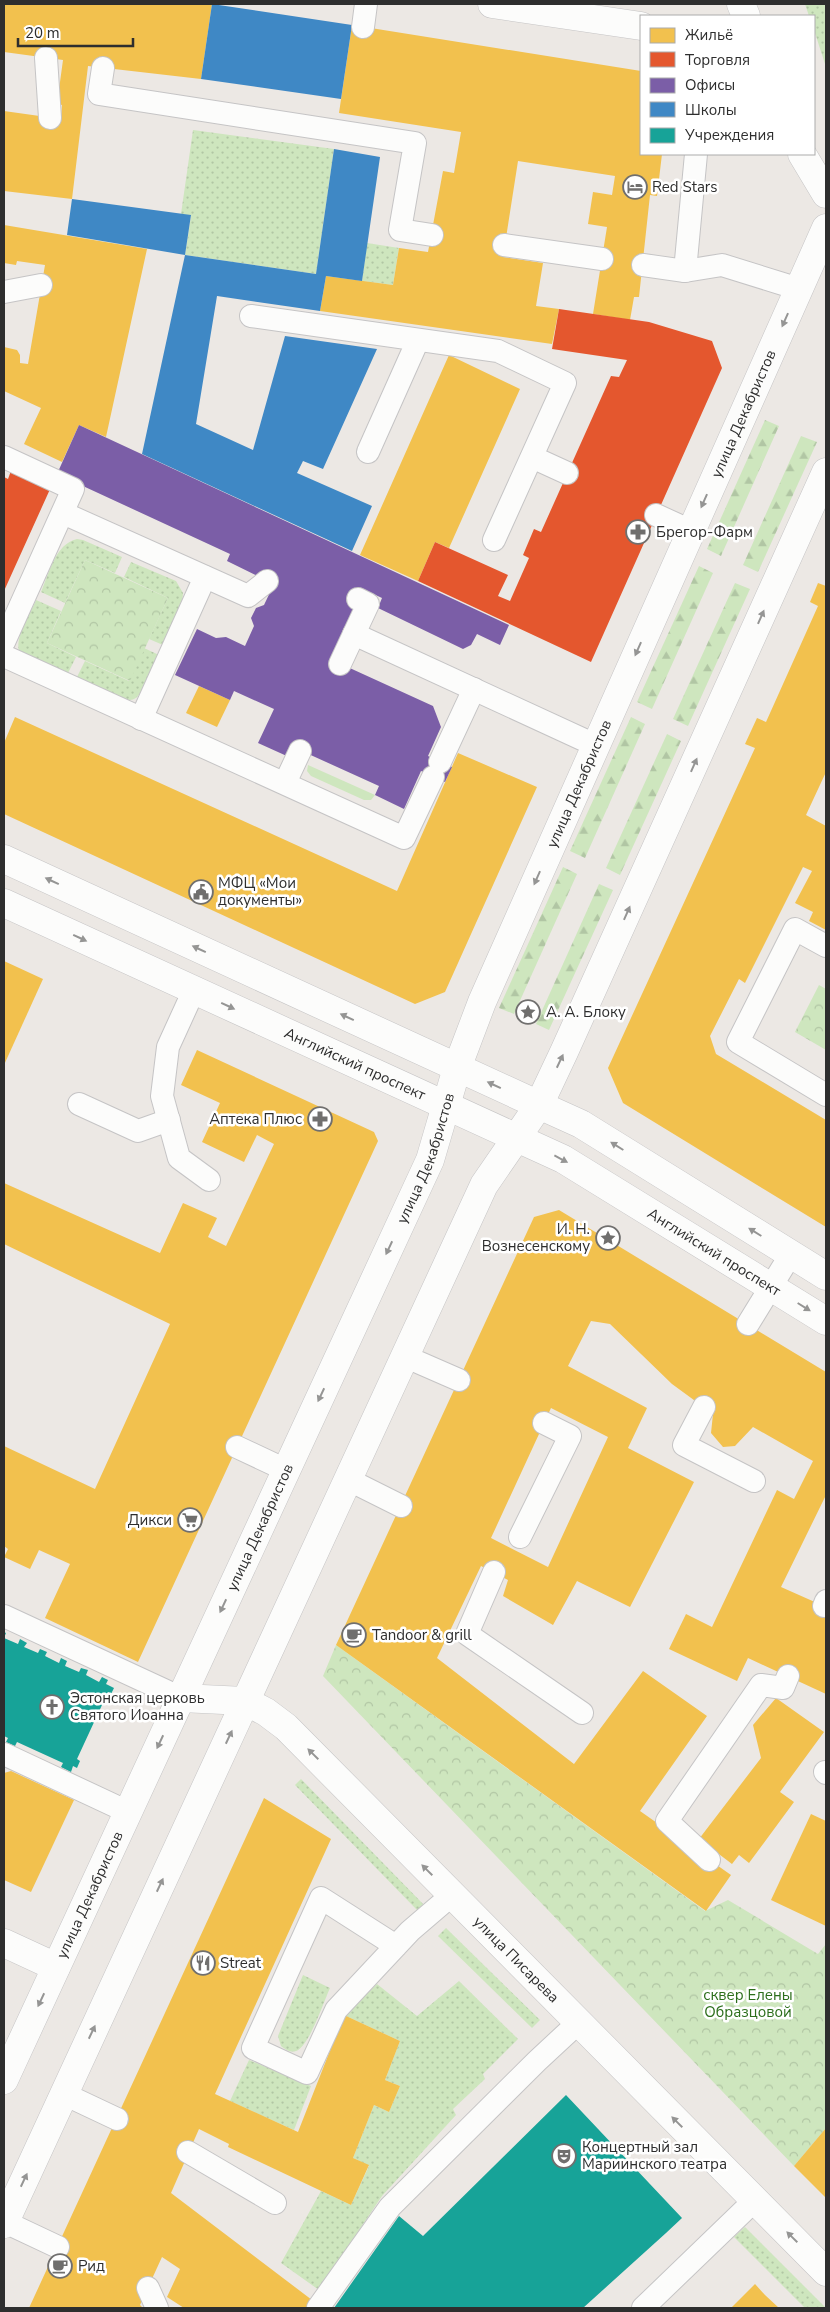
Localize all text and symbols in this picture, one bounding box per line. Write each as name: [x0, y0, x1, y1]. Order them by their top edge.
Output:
scale bar: [18, 15, 132, 47]
legend: [640, 15, 815, 155]
text: 20 m: [25, 23, 60, 43]
text: Жильё: [685, 25, 733, 45]
text: Торговля: [685, 50, 750, 70]
text: Офисы: [685, 75, 735, 95]
text: Школы: [685, 100, 737, 120]
text: Учреждения: [684, 125, 774, 145]
hotel icon: Red Stars: [622, 174, 648, 200]
place label: Red Stars: [652, 177, 717, 197]
one-way arrow: [780, 313, 788, 327]
street label: улица Декабристов: [706, 347, 781, 481]
one-way arrow: [700, 494, 708, 508]
pharmacy icon: Брегор-Фарм: [625, 519, 651, 545]
place label: Брегор-Фарм: [656, 522, 753, 542]
one-way arrow: [757, 610, 765, 624]
one-way arrow: [634, 642, 642, 656]
street label: улица Декабристов: [542, 717, 616, 851]
one-way arrow: [690, 758, 698, 772]
one-way arrow: [532, 871, 540, 885]
place label: МФЦ «Мои документы»: [218, 873, 302, 910]
one-way arrow: [45, 876, 59, 884]
public building icon: МФЦ «Мои документы»: [188, 879, 214, 905]
one-way arrow: [623, 906, 631, 920]
one-way arrow: [73, 934, 87, 942]
one-way arrow: [192, 944, 206, 952]
place icon: А. А. Блоку: [515, 999, 541, 1025]
one-way arrow: [221, 1002, 235, 1010]
place label: А. А. Блоку: [546, 1002, 626, 1022]
one-way arrow: [340, 1012, 354, 1020]
street label: Английский проспект: [281, 1023, 429, 1105]
one-way arrow: [556, 1054, 564, 1068]
one-way arrow: [487, 1081, 502, 1089]
street label: улица Декабристов: [392, 1091, 459, 1227]
pharmacy icon: Аптека Плюс: [307, 1106, 333, 1132]
place label: Аптека Плюс: [209, 1109, 302, 1129]
one-way arrow: [610, 1142, 623, 1151]
one-way arrow: [554, 1155, 568, 1163]
street label: Английский проспект: [644, 1203, 785, 1301]
place label: И. Н. Вознесенскому: [482, 1219, 590, 1256]
place icon: И. Н. Вознесенскому: [595, 1225, 621, 1251]
one-way arrow: [748, 1227, 761, 1236]
one-way arrow: [385, 1241, 393, 1255]
one-way arrow: [798, 1303, 811, 1312]
one-way arrow: [316, 1388, 324, 1402]
street label: улица Декабристов: [222, 1460, 298, 1594]
supermarket icon: Дикси: [177, 1507, 203, 1533]
place label: Дикси: [128, 1510, 172, 1530]
one-way arrow: [219, 1599, 227, 1613]
cafe icon: Tandoor & grill: [341, 1622, 367, 1648]
place label: Tandoor & grill: [372, 1625, 472, 1645]
place label: Эстонская церковь Святого Иоанна: [70, 1688, 205, 1725]
church icon: Эстонская церковь Святого Иоанна: [39, 1694, 65, 1720]
one-way arrow: [225, 1730, 233, 1744]
one-way arrow: [156, 1735, 164, 1749]
one-way arrow: [307, 1749, 319, 1761]
street label: улица Декабристов: [52, 1828, 128, 1962]
one-way arrow: [421, 1864, 433, 1876]
one-way arrow: [157, 1878, 165, 1892]
street label: улица Писарева: [469, 1912, 564, 2007]
restaurant icon: Streat: [190, 1950, 216, 1976]
place label: Streat: [220, 1953, 262, 1973]
park label: сквер Елены Образцовой: [703, 1985, 793, 2022]
one-way arrow: [36, 1993, 45, 2008]
one-way arrow: [89, 2025, 97, 2039]
one-way arrow: [672, 2116, 684, 2128]
place label: Концертный зал Мариинского театра: [582, 2137, 727, 2174]
theatre icon: Концертный зал Мариинского театра: [551, 2143, 577, 2169]
one-way arrow: [20, 2173, 28, 2187]
one-way arrow: [786, 2231, 798, 2243]
cafe icon: Рид: [47, 2253, 73, 2279]
place label: Рид: [78, 2256, 105, 2276]

